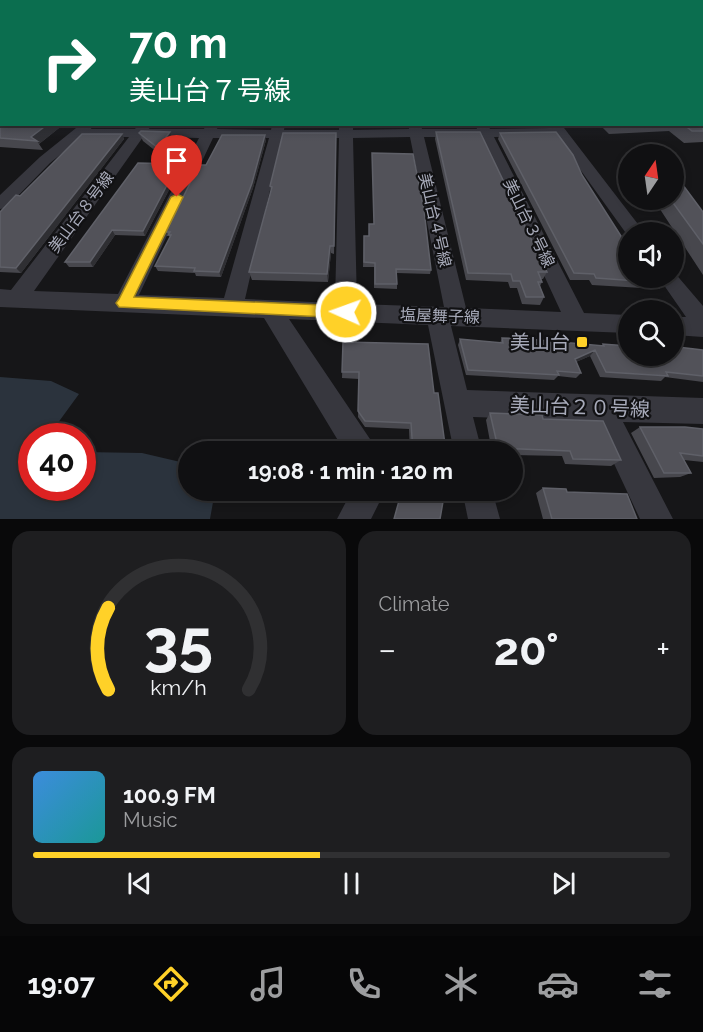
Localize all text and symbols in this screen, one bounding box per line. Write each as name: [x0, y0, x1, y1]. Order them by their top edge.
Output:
text: 70 m: [129, 19, 228, 68]
icon: right: [30, 24, 108, 102]
text: 美山台７号線: [129, 75, 291, 106]
pin: [151, 135, 202, 197]
icon: arrive: [160, 144, 193, 177]
north arrow: [618, 144, 684, 210]
map controls: [618, 144, 684, 366]
street label: 美山台８号線: [45, 168, 117, 256]
street label: 美山台４号線: [415, 171, 455, 269]
street label: 美山台３号線: [499, 176, 559, 270]
button: sound: [618, 222, 684, 288]
position arrow: [314, 280, 378, 344]
button: search: [618, 300, 684, 366]
street label: 塩屋舞子線: [400, 305, 480, 327]
place label: 美山台: [510, 330, 570, 354]
marker: 美山台: [575, 335, 589, 349]
street label: 美山台２０号線: [510, 393, 650, 421]
speed limit sign: 40: [18, 423, 96, 501]
text: 19:08 · 1 min · 120 m: [248, 458, 453, 484]
text: Climate: [379, 592, 450, 616]
text: 35: [144, 605, 213, 679]
text: 20°: [494, 623, 559, 676]
text: −: [379, 630, 396, 669]
text: +: [656, 630, 670, 669]
text: km/h: [150, 675, 207, 700]
text: 100.9 FM: [123, 782, 216, 808]
text: Music: [123, 808, 177, 832]
icon: previous: [123, 867, 156, 900]
icon: pause: [335, 867, 368, 900]
icon: next: [547, 867, 580, 900]
icon: directions: [150, 963, 192, 1005]
icon: music: [247, 963, 289, 1005]
icon: phone: [343, 963, 385, 1005]
icon: climate: [440, 963, 482, 1005]
icon: car: [537, 963, 579, 1005]
icon: filters: [634, 963, 676, 1005]
text: 19:07: [27, 969, 95, 1000]

